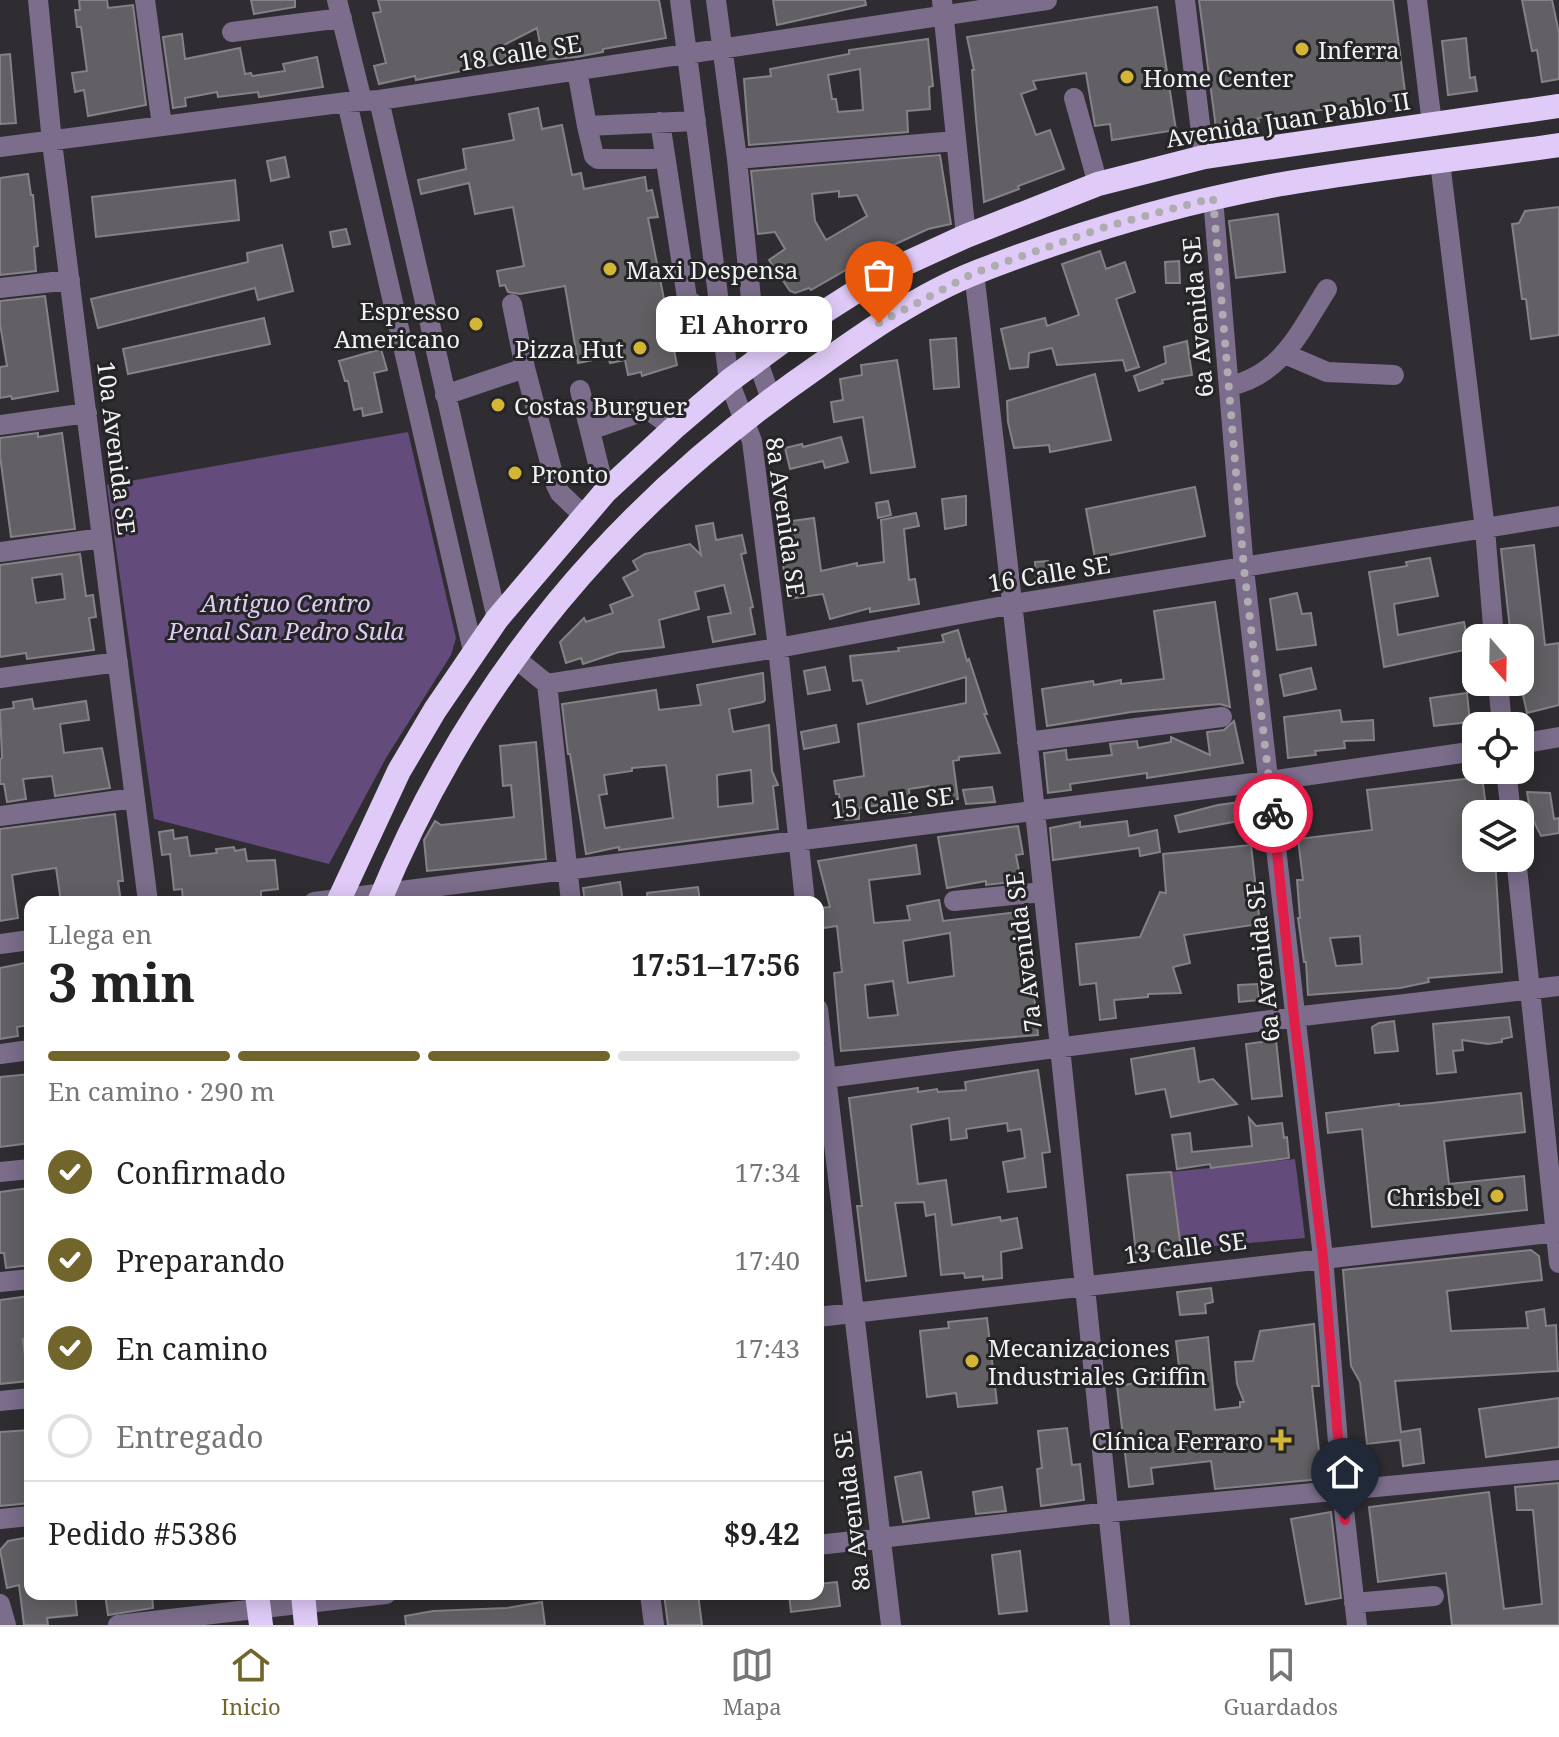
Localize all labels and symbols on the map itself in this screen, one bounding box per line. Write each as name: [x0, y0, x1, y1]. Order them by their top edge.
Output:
street label: 18 Calle SE: [457, 26, 583, 78]
place label: Inferra: [1318, 33, 1400, 66]
marker: Inferra: [1293, 40, 1311, 58]
place label: Home Center: [1143, 61, 1293, 94]
marker: Home Center: [1118, 68, 1136, 86]
street label: Avenida Juan Pablo II: [1164, 83, 1412, 155]
street label: 6a Avenida SE: [1174, 235, 1220, 399]
pin: [845, 241, 913, 323]
place label: Maxi Despensa: [626, 253, 798, 286]
marker: Maxi Despensa: [601, 260, 619, 278]
place label: Espresso Americano: [334, 294, 460, 355]
callout: El Ahorro: [655, 295, 831, 351]
marker: Espresso Americano: [467, 315, 485, 333]
place label: Pizza Hut: [515, 332, 624, 365]
marker: Pizza Hut: [631, 339, 649, 357]
street label: 10a Avenida SE: [90, 359, 144, 537]
place label: Costas Burguer: [514, 389, 687, 422]
marker: Costas Burguer: [489, 396, 507, 414]
street label: 8a Avenida SE: [758, 435, 814, 599]
place label: Pronto: [531, 457, 608, 490]
marker: Pronto: [506, 464, 524, 482]
street label: 16 Calle SE: [986, 547, 1112, 599]
park label: Antiguo Centro Penal San Pedro Sula: [167, 586, 404, 647]
north arrow: [1462, 624, 1534, 696]
courier: [1233, 773, 1313, 853]
street label: 15 Calle SE: [829, 778, 955, 826]
street label: 7a Avenida SE: [997, 870, 1049, 1034]
street label: 6a Avenida SE: [1237, 880, 1287, 1044]
place label: Chrisbel: [1386, 1180, 1482, 1213]
marker: Chrisbel: [1488, 1187, 1506, 1205]
street label: 13 Calle SE: [1122, 1223, 1248, 1271]
place label: Mecanizaciones Industriales Griffin: [988, 1331, 1207, 1392]
marker: Mecanizaciones Industriales Griffin: [963, 1352, 981, 1370]
place label: Clínica Ferraro: [1092, 1424, 1263, 1457]
street label: 8a Avenida SE: [825, 1429, 877, 1593]
marker: Clínica Ferraro: [1270, 1429, 1292, 1451]
pin: [1311, 1438, 1379, 1520]

